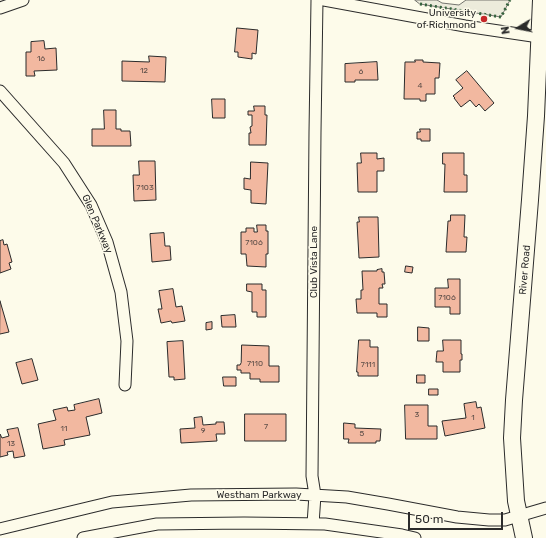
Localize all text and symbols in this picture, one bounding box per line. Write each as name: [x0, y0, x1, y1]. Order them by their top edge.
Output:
place label: University of Richmond: [417, 7, 476, 30]
north arrow: [498, 8, 538, 48]
marker: University of Richmond: [479, 14, 489, 24]
text: N: [499, 25, 513, 35]
house number: 16: [37, 54, 45, 64]
house number: 12: [140, 66, 148, 76]
house number: 6: [359, 67, 363, 77]
house number: 4: [418, 81, 422, 91]
house number: 7103: [136, 183, 154, 193]
street label: Glen Parkway: [79, 193, 115, 255]
street label: Club Vista Lane: [308, 226, 320, 298]
house number: 7106: [245, 238, 263, 248]
street label: River Road: [517, 245, 533, 295]
house number: 7106: [438, 293, 456, 303]
house number: 7110: [247, 359, 263, 369]
house number: 7111: [361, 360, 375, 370]
house number: 3: [415, 410, 419, 420]
house number: 1: [471, 413, 475, 423]
house number: 7: [264, 422, 268, 432]
house number: 11: [61, 424, 67, 434]
house number: 9: [201, 426, 205, 436]
house number: 5: [360, 429, 364, 439]
house number: 13: [7, 439, 15, 449]
street label: Westham Parkway: [217, 489, 301, 501]
scale bar: [410, 504, 505, 530]
text: 50 m: [415, 512, 443, 526]

